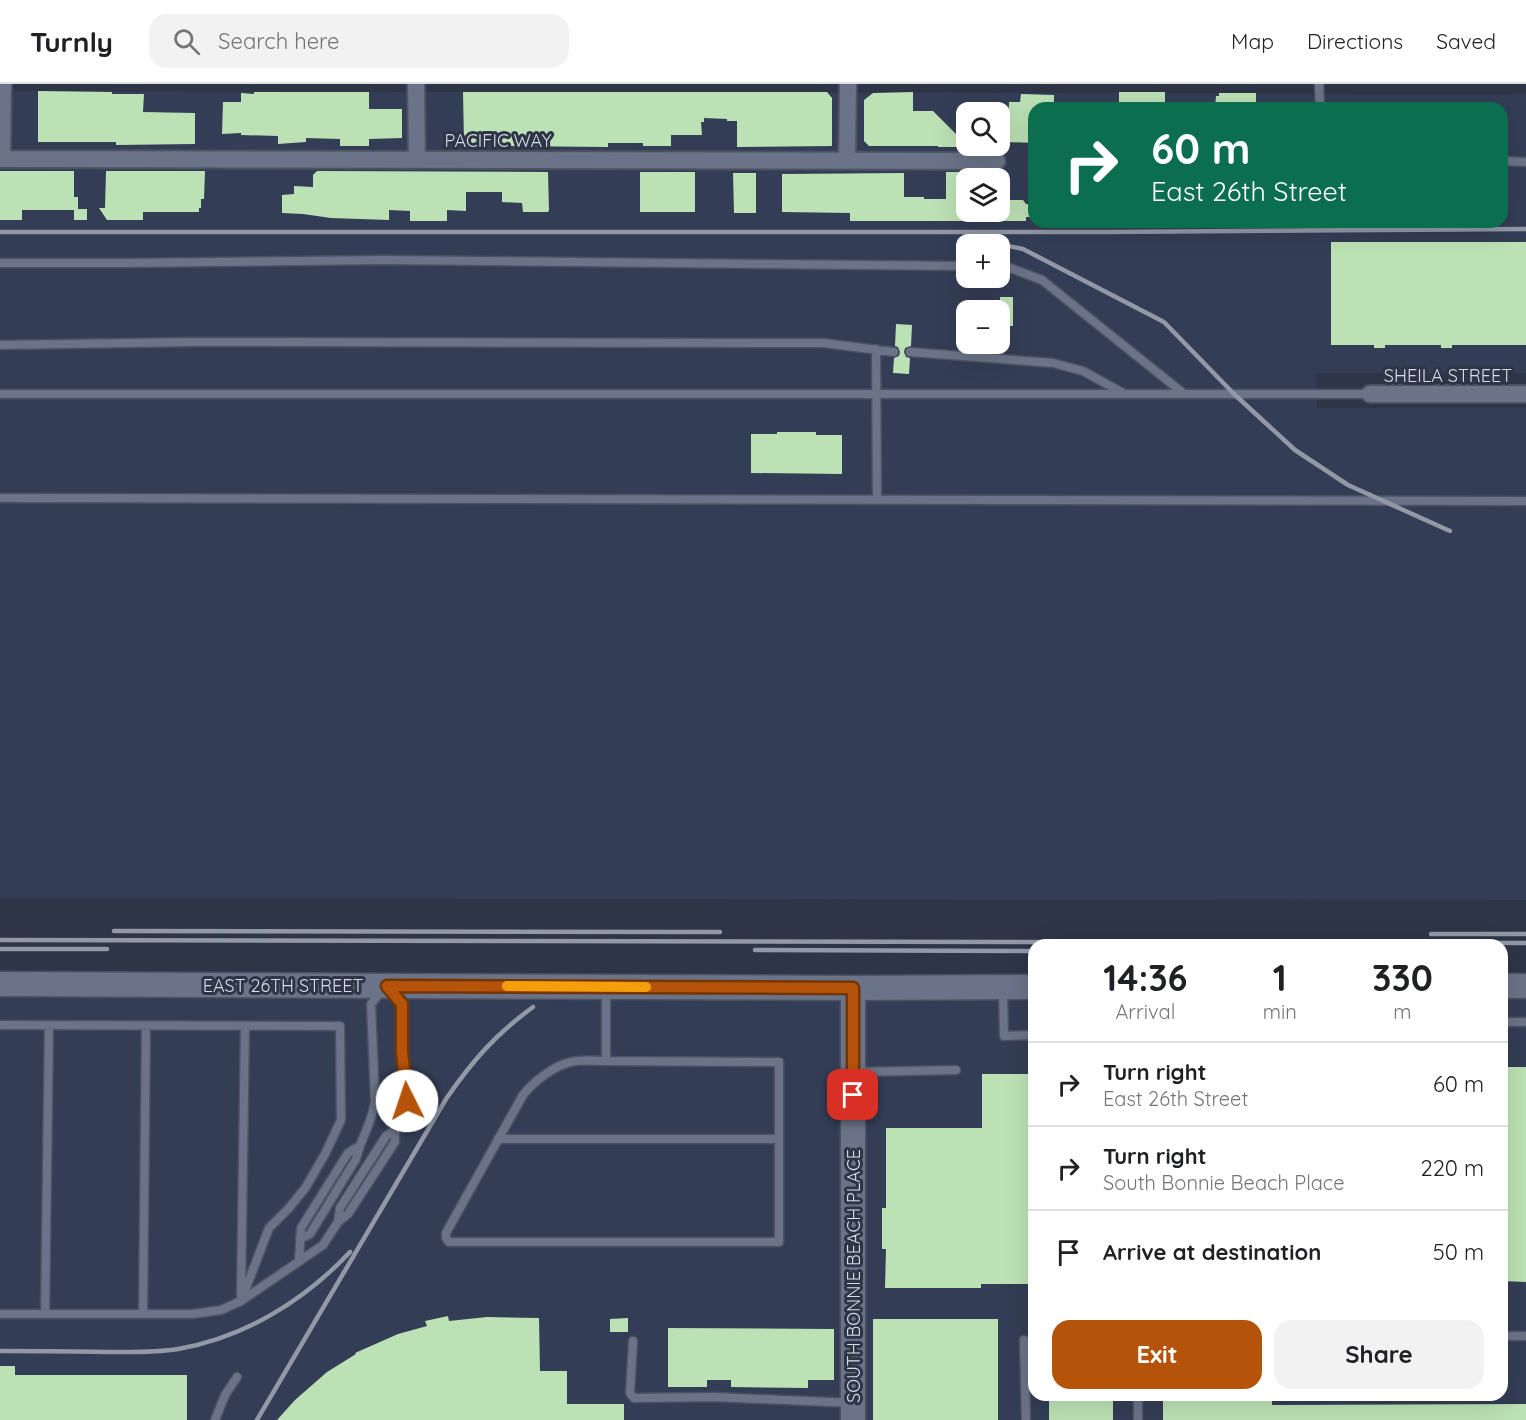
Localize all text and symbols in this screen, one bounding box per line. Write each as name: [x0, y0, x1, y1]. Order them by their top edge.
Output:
search box: [149, 14, 569, 68]
text: Turnly: [30, 24, 113, 59]
icon: search: [170, 25, 203, 58]
text: Search here: [218, 27, 339, 55]
text: Map: [1231, 28, 1274, 54]
text: Directions: [1307, 28, 1403, 54]
text: Saved: [1436, 28, 1496, 54]
map controls: [956, 102, 1010, 354]
button: search: [956, 102, 1010, 156]
text: 60 m: [1151, 122, 1251, 175]
icon: right: [1052, 126, 1130, 204]
street label: PACIFIC WAY: [444, 129, 552, 152]
button: layers: [956, 168, 1010, 222]
text: East 26th Street: [1151, 174, 1347, 208]
button: +: [956, 234, 1010, 288]
button: −: [956, 300, 1010, 354]
street label: SHEILA STREET: [1384, 364, 1512, 387]
text: 14:36: [1103, 955, 1187, 1000]
text: 1: [1273, 955, 1287, 1000]
text: 330: [1372, 955, 1433, 1000]
street label: EAST 26TH STREET: [203, 974, 363, 997]
text: Arrival: [1115, 999, 1175, 1024]
text: min: [1263, 999, 1297, 1024]
text: m: [1393, 999, 1412, 1024]
text: Turn right: [1103, 1058, 1207, 1086]
icon: right: [1052, 1068, 1085, 1101]
position arrow: [375, 1069, 439, 1133]
pin: [827, 1069, 878, 1120]
text: 60 m: [1433, 1070, 1484, 1098]
icon: arrive: [836, 1078, 869, 1111]
text: East 26th Street: [1103, 1086, 1248, 1111]
text: Turn right: [1103, 1142, 1207, 1170]
street label: SOUTH BONNIE BEACH PLACE: [842, 1149, 865, 1403]
icon: right: [1052, 1152, 1085, 1185]
text: 220 m: [1420, 1154, 1484, 1182]
text: South Bonnie Beach Place: [1103, 1170, 1345, 1195]
icon: arrive: [1052, 1236, 1085, 1269]
text: Arrive at destination: [1103, 1238, 1321, 1266]
text: 50 m: [1433, 1238, 1484, 1266]
button: Exit: [1052, 1320, 1262, 1389]
button: Share: [1274, 1320, 1484, 1389]

